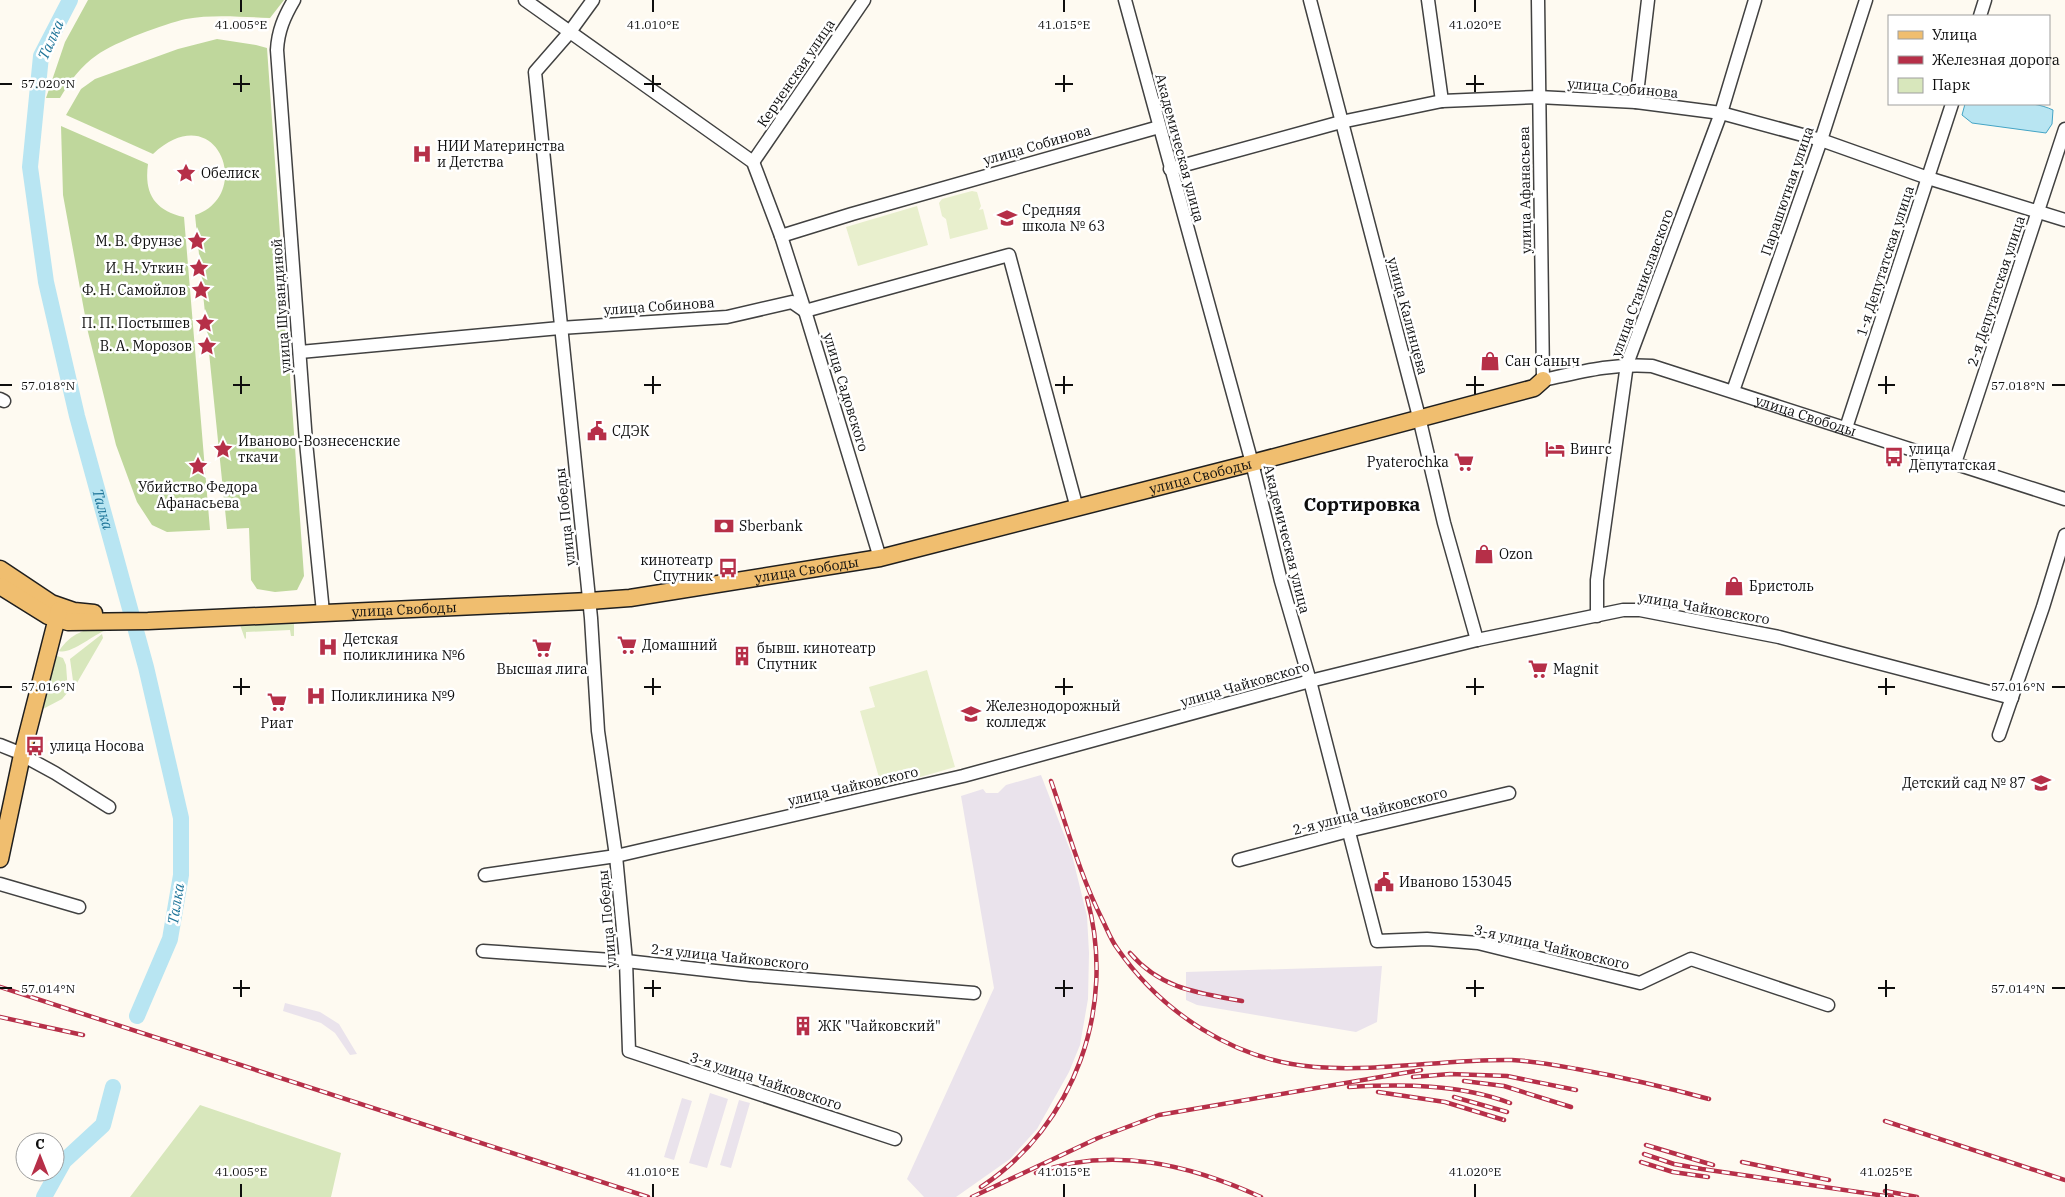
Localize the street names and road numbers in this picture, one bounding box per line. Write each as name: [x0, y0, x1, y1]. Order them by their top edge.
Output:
street label: Керченская улица: [753, 15, 839, 130]
street label: Академическая улица: [1151, 72, 1209, 225]
street label: улица Собинова: [1567, 74, 1680, 102]
street label: улица Собинова: [981, 121, 1093, 169]
street label: Парашютная улица: [1756, 124, 1818, 258]
street label: улица Афанасьева: [1515, 126, 1535, 254]
street label: 1-я Депутатская улица: [1852, 183, 1918, 338]
street label: улица Станиславского: [1607, 206, 1677, 359]
street label: 2-я Депутатская улица: [1963, 213, 2029, 368]
street label: улица Шувандиной: [267, 238, 295, 374]
street label: улица Калинцева: [1384, 255, 1432, 377]
street label: улица Собинова: [603, 293, 715, 319]
street label: улица Садовского: [819, 330, 873, 454]
street label: улица Свободы: [1753, 391, 1859, 440]
street label: улица Свободы: [1147, 454, 1254, 498]
street label: Академическая улица: [1260, 463, 1314, 616]
street label: улица Победы: [551, 467, 579, 567]
street label: улица Свободы: [753, 553, 860, 587]
street label: улица Чайковского: [1637, 588, 1771, 628]
street label: улица Свободы: [351, 598, 457, 621]
street label: улица Чайковского: [1178, 657, 1312, 711]
street label: улица Чайковского: [786, 762, 920, 810]
street label: 2-я улица Чайковского: [1291, 783, 1449, 839]
street label: улица Победы: [594, 869, 620, 969]
street label: 3-я улица Чайковского: [1473, 920, 1631, 974]
street label: 2-я улица Чайковского: [650, 940, 810, 974]
street label: 3-я улица Чайковского: [688, 1048, 844, 1114]

